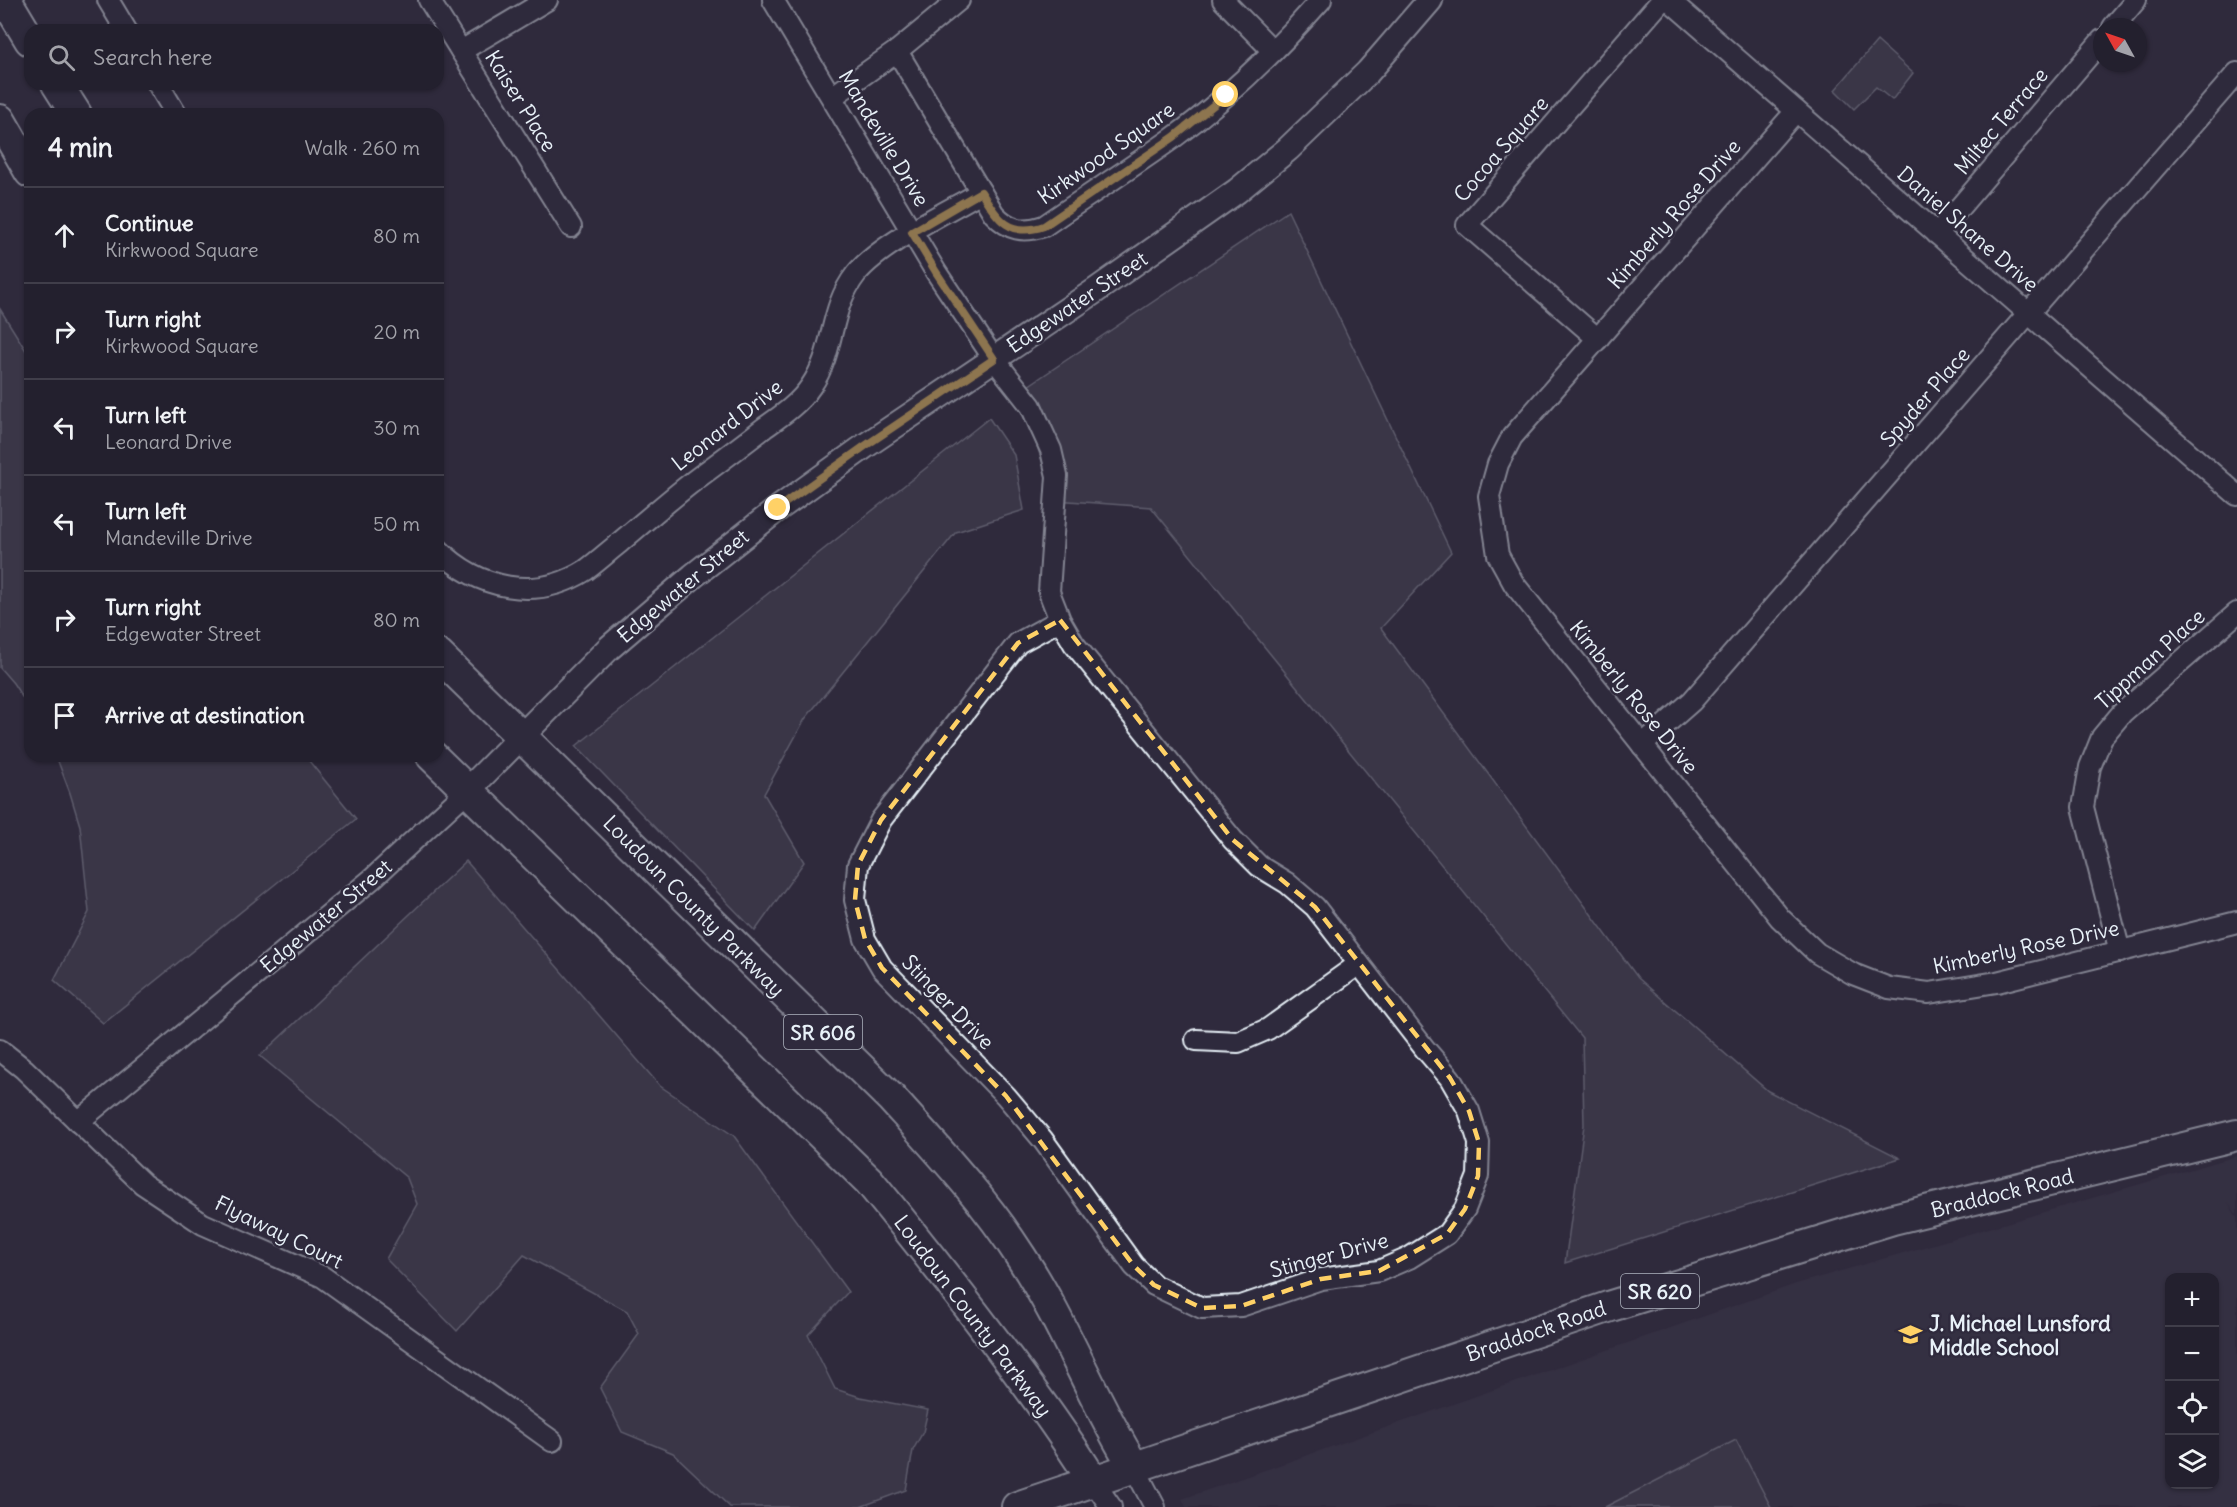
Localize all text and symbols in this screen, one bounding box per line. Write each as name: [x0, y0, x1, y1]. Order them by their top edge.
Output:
north arrow: [2093, 18, 2147, 72]
search box: [24, 24, 444, 90]
icon: search: [45, 41, 78, 74]
text: Search here: [93, 43, 212, 71]
street label: Kaiser Place: [479, 45, 563, 157]
street label: Miltec Terrace: [1948, 62, 2054, 180]
street label: Mandeville Drive: [833, 65, 935, 211]
route start: [1212, 81, 1238, 107]
street label: Cocoa Square: [1448, 91, 1554, 207]
street label: Kirkwood Square: [1032, 96, 1180, 210]
text: 4 min: [48, 131, 113, 164]
street label: Kimberly Rose Drive: [1602, 134, 1746, 294]
text: Walk · 260 m: [304, 135, 420, 160]
street label: Daniel Shane Drive: [1892, 160, 2044, 298]
text: Continue: [105, 209, 194, 237]
icon: ahead: [48, 219, 81, 252]
text: 80 m: [373, 223, 420, 248]
text: Kirkwood Square: [105, 237, 258, 262]
street label: Edgewater Street: [1002, 245, 1152, 359]
text: Turn right: [105, 305, 201, 333]
icon: right: [48, 315, 81, 348]
text: 20 m: [374, 319, 420, 344]
text: Kirkwood Square: [105, 333, 258, 358]
street label: Spyder Place: [1874, 342, 1976, 452]
street label: Leonard Drive: [666, 373, 788, 477]
text: Turn left: [105, 401, 186, 429]
icon: left: [48, 411, 81, 444]
text: 30 m: [373, 415, 420, 440]
text: Leonard Drive: [105, 429, 232, 454]
route end: [764, 494, 790, 520]
text: Turn left: [105, 497, 186, 525]
icon: left: [48, 507, 81, 540]
text: 50 m: [373, 511, 420, 536]
street label: Edgewater Street: [612, 523, 754, 649]
text: Mandeville Drive: [105, 525, 253, 550]
text: Turn right: [105, 593, 201, 621]
icon: right: [48, 603, 81, 636]
street label: Tippman Place: [2090, 603, 2210, 715]
text: 80 m: [373, 607, 420, 632]
street label: Kimberly Rose Drive: [1564, 615, 1704, 779]
text: Edgewater Street: [105, 621, 261, 646]
icon: arrive: [48, 699, 81, 732]
text: Arrive at destination: [105, 701, 305, 729]
street label: Loudoun County Parkway: [597, 809, 791, 1003]
street label: Edgewater Street: [255, 853, 397, 979]
street label: Kimberly Rose Drive: [1930, 914, 2122, 980]
street label: Stinger Drive: [896, 949, 1000, 1055]
road number: SR 606: [784, 1015, 862, 1049]
street label: Braddock Road: [1928, 1162, 2076, 1224]
street label: Flyaway Court: [211, 1189, 347, 1275]
street label: Loudoun County Parkway: [888, 1210, 1058, 1422]
street label: Stinger Drive: [1267, 1226, 1391, 1284]
map controls: [2165, 1273, 2219, 1489]
button: +: [2165, 1273, 2219, 1327]
road number: SR 620: [1621, 1274, 1699, 1308]
street label: Braddock Road: [1463, 1294, 1609, 1368]
place label: J. Michael Lunsford Middle School: [1929, 1310, 2111, 1361]
school or university icon: J. Michael Lunsford Middle School: [1898, 1322, 1924, 1348]
button: −: [2165, 1327, 2219, 1381]
button: locate: [2165, 1381, 2219, 1435]
button: layers: [2165, 1435, 2219, 1489]

